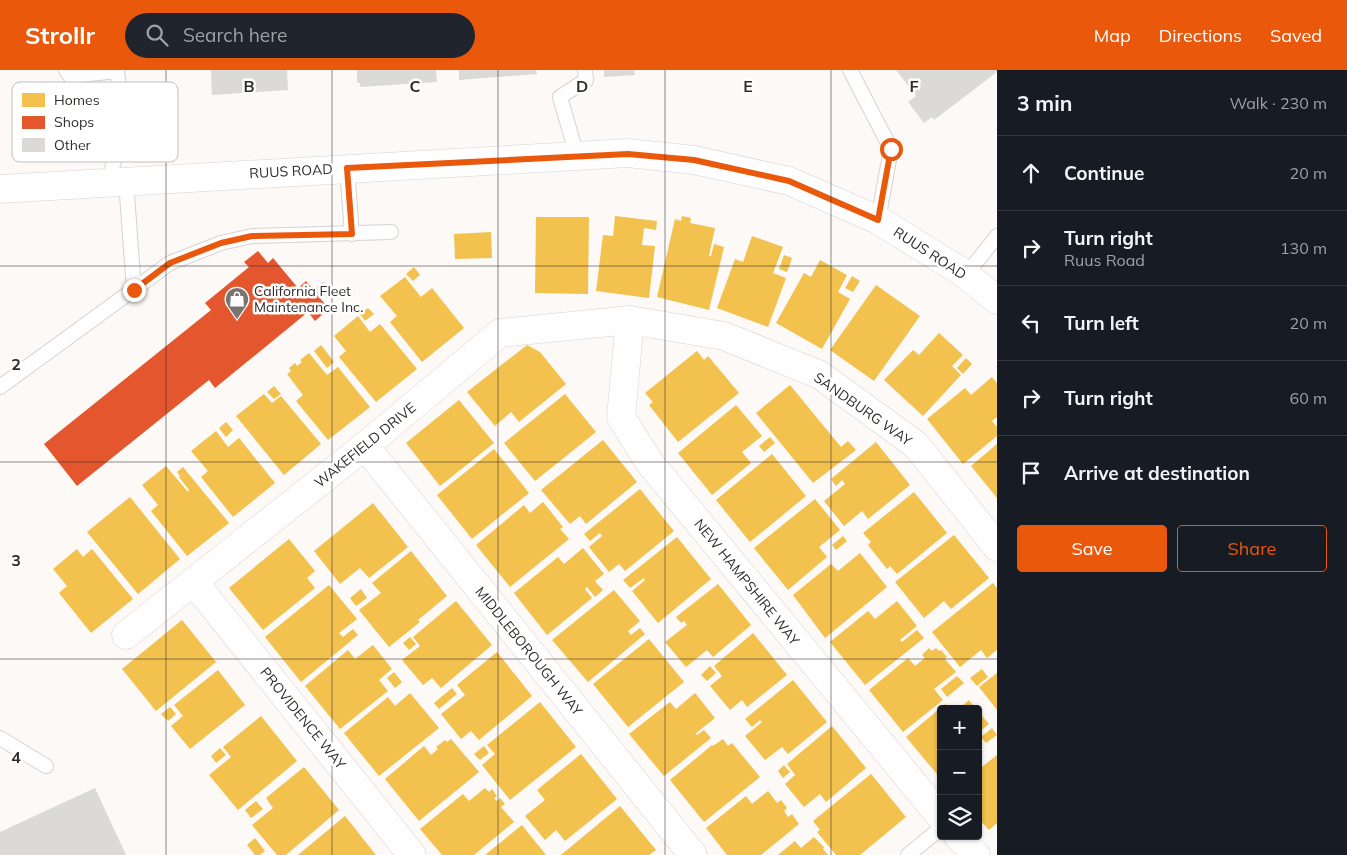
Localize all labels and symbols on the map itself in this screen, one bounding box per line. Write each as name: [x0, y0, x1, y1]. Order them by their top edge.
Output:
text: B: [243, 76, 255, 96]
text: C: [410, 76, 421, 96]
text: D: [576, 76, 588, 96]
text: E: [743, 76, 753, 96]
text: F: [909, 76, 919, 96]
legend: [12, 82, 178, 162]
text: Homes: [54, 91, 100, 109]
text: Shops: [54, 113, 94, 131]
text: Other: [54, 136, 92, 154]
route start: [880, 138, 903, 161]
street label: RUUS ROAD: [249, 160, 333, 182]
street label: RUUS ROAD: [890, 223, 970, 283]
route end: [123, 279, 146, 302]
place label: California Fleet Maintenance Inc.: [254, 282, 363, 316]
shop icon: California Fleet Maintenance Inc.: [224, 286, 250, 320]
text: 2: [11, 354, 21, 374]
street label: SANDBURG WAY: [810, 368, 916, 450]
street label: WAKEFIELD DRIVE: [311, 399, 419, 491]
street label: NEW HAMPSHIRE WAY: [691, 515, 804, 649]
text: 3: [11, 550, 21, 570]
street label: MIDDLEBOROUGH WAY: [471, 583, 587, 719]
street label: PROVIDENCE WAY: [256, 663, 350, 773]
text: 4: [11, 747, 21, 767]

